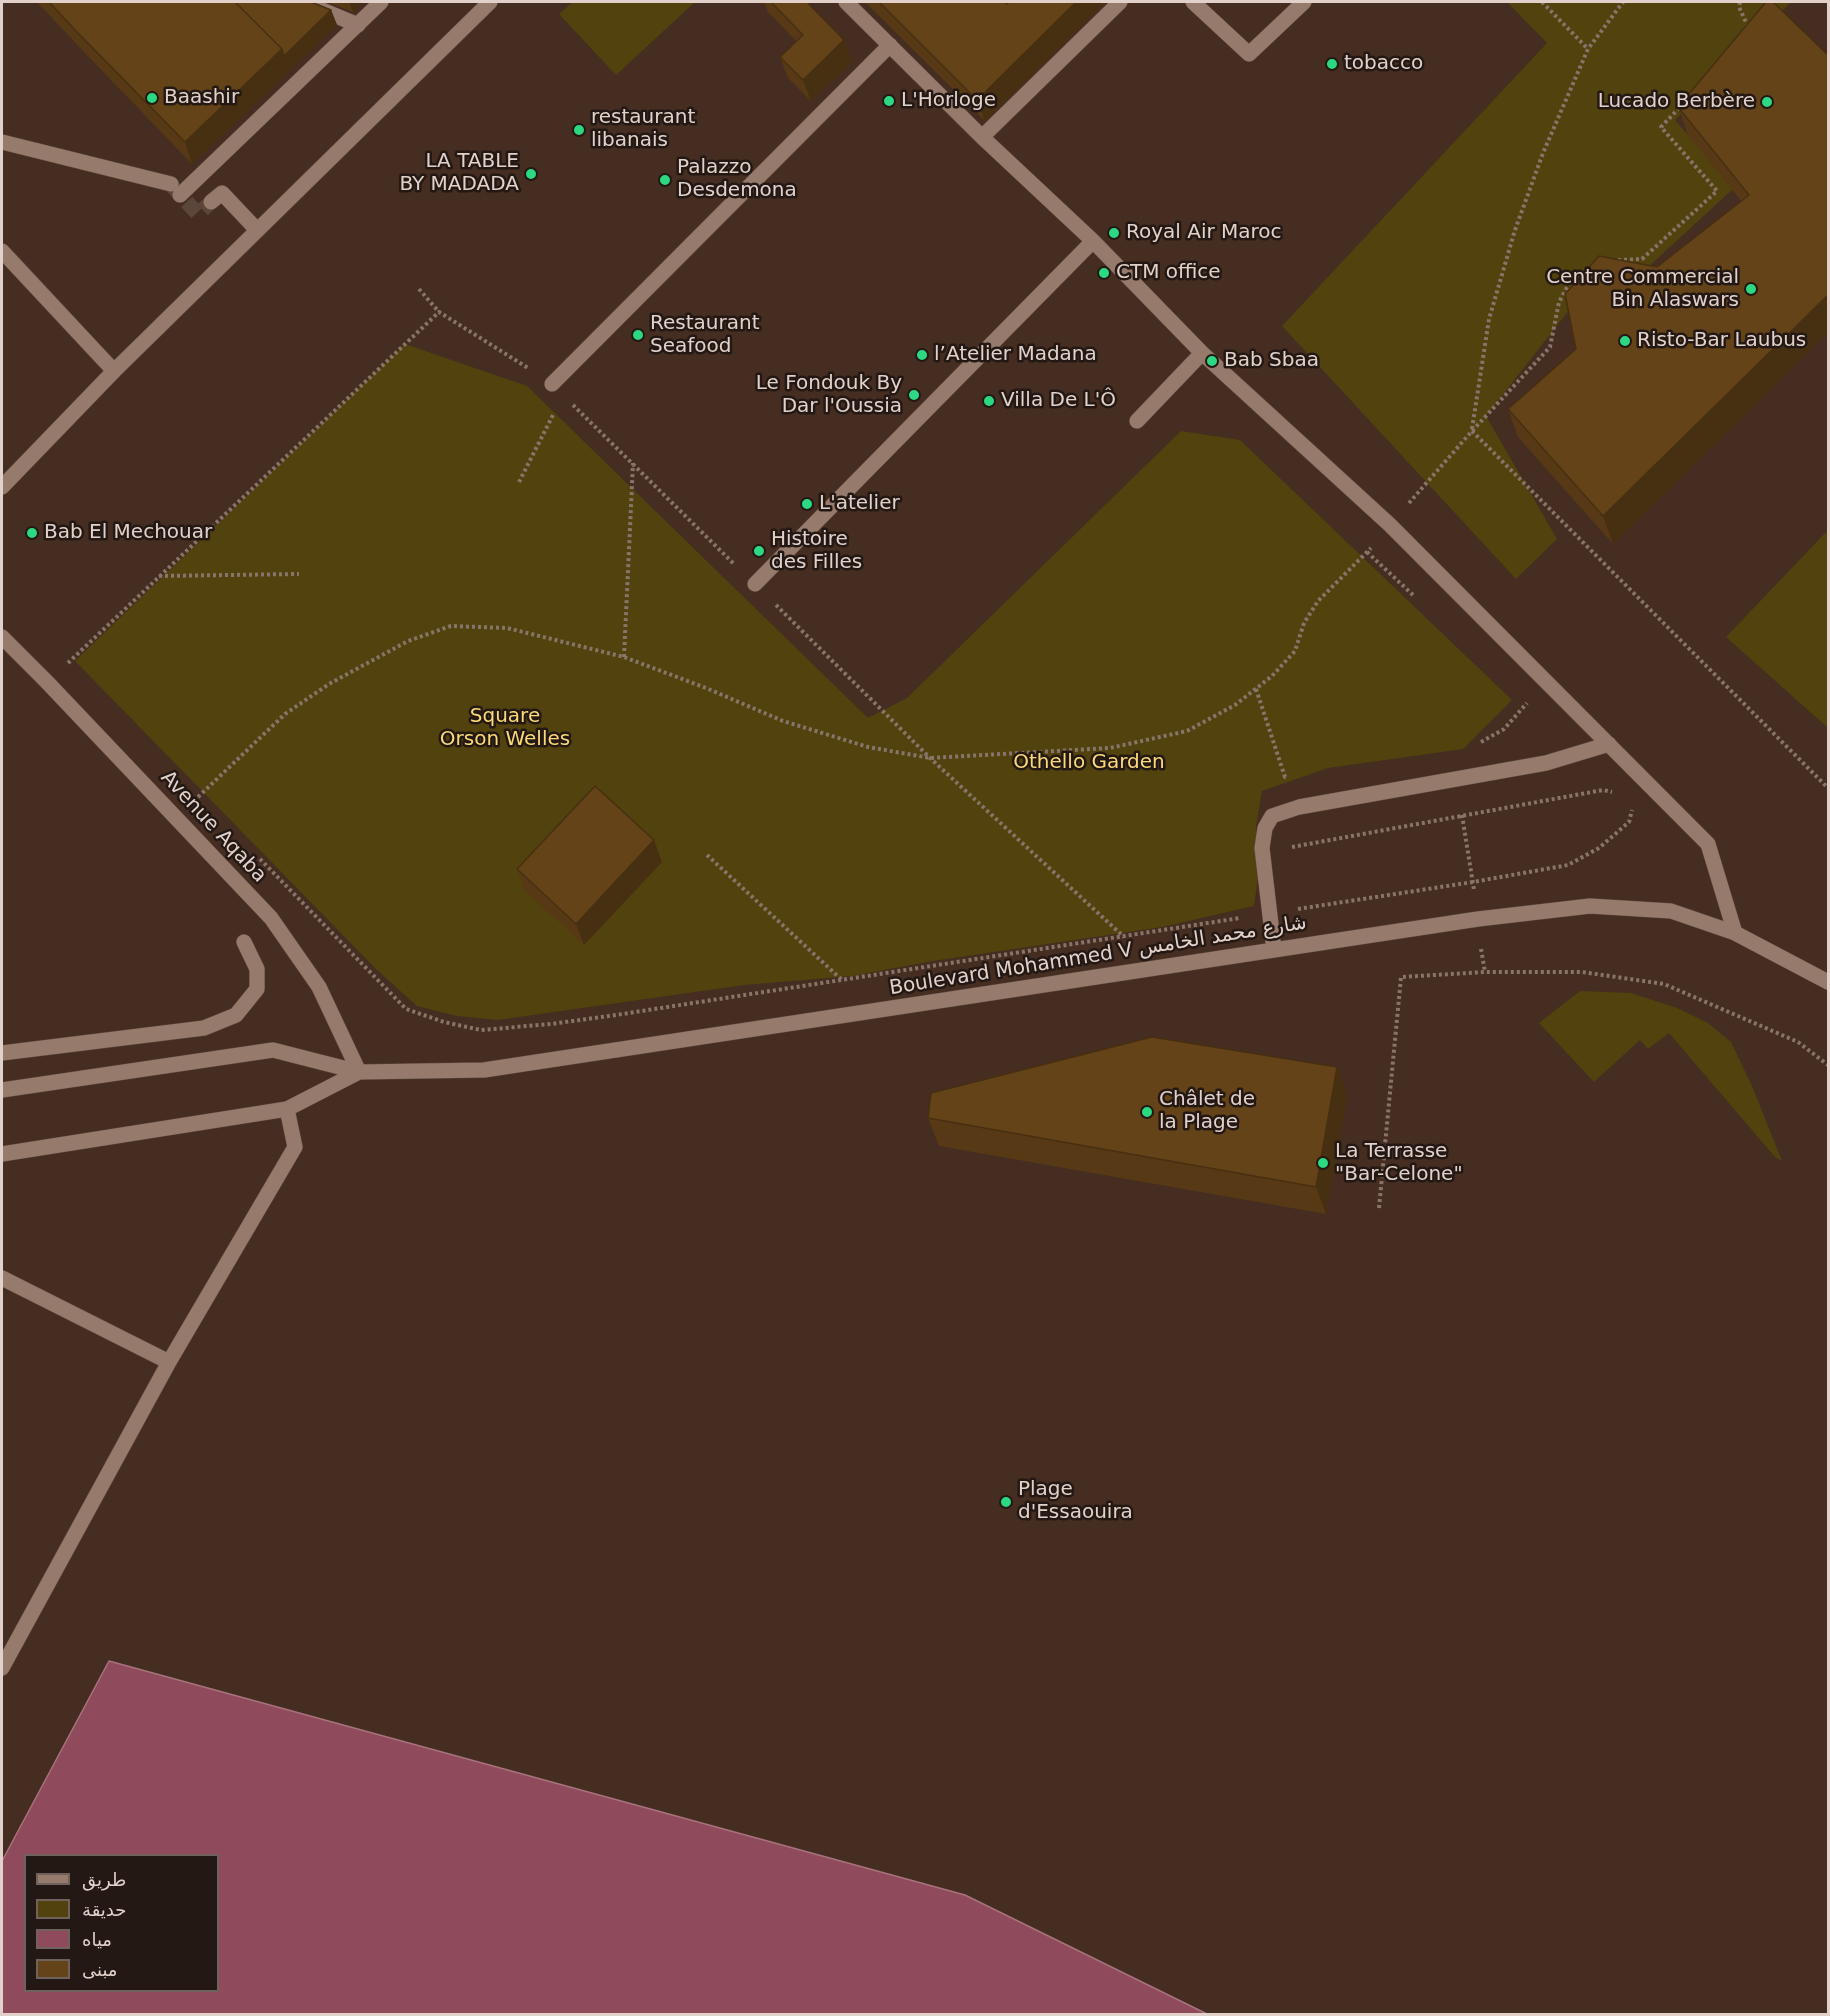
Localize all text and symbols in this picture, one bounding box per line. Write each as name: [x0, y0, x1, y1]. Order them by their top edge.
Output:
place label: tobacco: [1344, 52, 1423, 76]
marker: tobacco: [1325, 57, 1339, 71]
place label: Baashir: [164, 86, 239, 110]
place label: L'Horloge: [901, 89, 996, 113]
place label: Lucado Berbère: [1598, 90, 1755, 114]
marker: Baashir: [145, 91, 159, 105]
marker: L'Horloge: [882, 94, 896, 108]
marker: Lucado Berbère: [1760, 95, 1774, 109]
place label: restaurant libanais: [591, 106, 695, 153]
marker: restaurant libanais: [572, 123, 586, 137]
place label: LA TABLE BY MADADA: [399, 150, 519, 197]
place label: Palazzo Desdemona: [677, 156, 797, 203]
marker: LA TABLE BY MADADA: [524, 167, 538, 181]
marker: Palazzo Desdemona: [658, 173, 672, 187]
place label: Royal Air Maroc: [1126, 221, 1282, 245]
marker: Royal Air Maroc: [1107, 226, 1121, 240]
place label: CTM office: [1116, 261, 1221, 285]
marker: CTM office: [1097, 266, 1111, 280]
place label: Centre Commercial Bin Alaswars: [1546, 266, 1739, 313]
marker: Centre Commercial Bin Alaswars: [1744, 282, 1758, 296]
place label: Restaurant Seafood: [650, 312, 759, 359]
marker: Restaurant Seafood: [631, 328, 645, 342]
place label: Risto-Bar Laubus: [1637, 329, 1806, 353]
marker: Risto-Bar Laubus: [1618, 334, 1632, 348]
place label: l’Atelier Madana: [934, 343, 1097, 367]
marker: l’Atelier Madana: [915, 348, 929, 362]
place label: Bab Sbaa: [1224, 349, 1319, 373]
marker: Bab Sbaa: [1205, 354, 1219, 368]
place label: Le Fondouk By Dar l'Oussia: [756, 372, 902, 419]
marker: Le Fondouk By Dar l'Oussia: [907, 388, 921, 402]
place label: Villa De L'Ô: [1001, 389, 1116, 413]
marker: Villa De L'Ô: [982, 394, 996, 408]
place label: L'atelier: [819, 492, 900, 516]
marker: L'atelier: [800, 497, 814, 511]
place label: Bab El Mechouar: [44, 521, 212, 545]
marker: Bab El Mechouar: [25, 526, 39, 540]
place label: Histoire des Filles: [771, 528, 862, 575]
marker: Histoire des Filles: [752, 544, 766, 558]
park label: Square Orson Welles: [440, 705, 570, 752]
park label: Othello Garden: [1013, 751, 1165, 775]
street label: Avenue Aqaba: [155, 766, 271, 888]
street label: Boulevard Mohammed V شارع محمد الخامس: [888, 911, 1308, 1001]
place label: Châlet de la Plage: [1159, 1088, 1255, 1135]
marker: Châlet de la Plage: [1140, 1105, 1154, 1119]
place label: La Terrasse "Bar-Celone": [1335, 1140, 1463, 1187]
marker: La Terrasse "Bar-Celone": [1316, 1156, 1330, 1170]
place label: Plage d'Essaouira: [1018, 1478, 1133, 1525]
marker: Plage d'Essaouira: [999, 1495, 1013, 1509]
legend: [24, 1854, 219, 1992]
text: طريق: [82, 1869, 126, 1890]
text: حديقة: [82, 1899, 126, 1920]
text: مياه: [82, 1929, 112, 1950]
text: مبنى: [82, 1959, 118, 1980]

